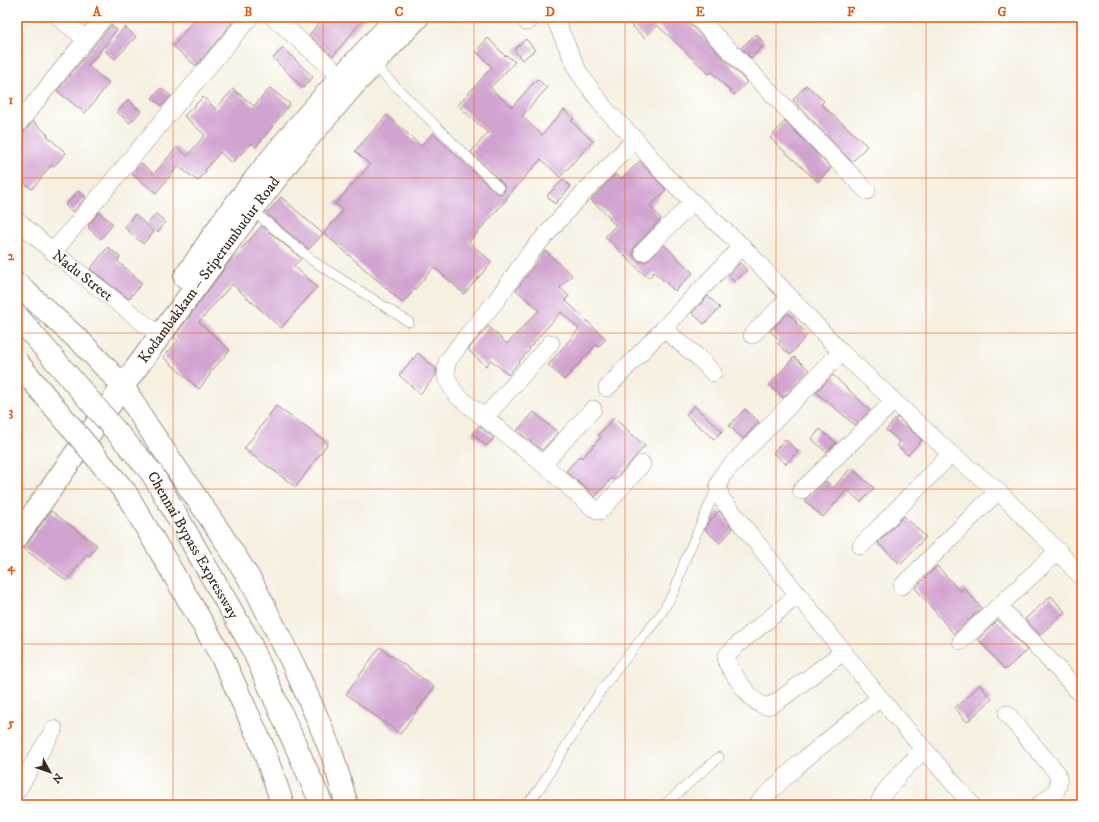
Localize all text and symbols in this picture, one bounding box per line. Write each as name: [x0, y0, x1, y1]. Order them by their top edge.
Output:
text: A: [92, 4, 102, 20]
text: B: [244, 4, 252, 20]
text: C: [395, 4, 404, 20]
text: D: [545, 4, 555, 20]
text: E: [695, 4, 705, 20]
text: F: [847, 4, 856, 20]
text: G: [997, 4, 1007, 20]
text: 1: [9, 92, 14, 108]
street label: Kodambakkam – Sriperumbudur Road: [134, 172, 284, 367]
street label: Nadu Street: [49, 246, 117, 305]
text: 2: [8, 248, 15, 264]
text: 3: [9, 404, 14, 420]
street label: Chennai Bypass Expressway: [143, 468, 244, 623]
text: 4: [6, 559, 15, 576]
text: 5: [7, 715, 15, 731]
north arrow: [30, 752, 70, 792]
text: N: [49, 770, 65, 786]

